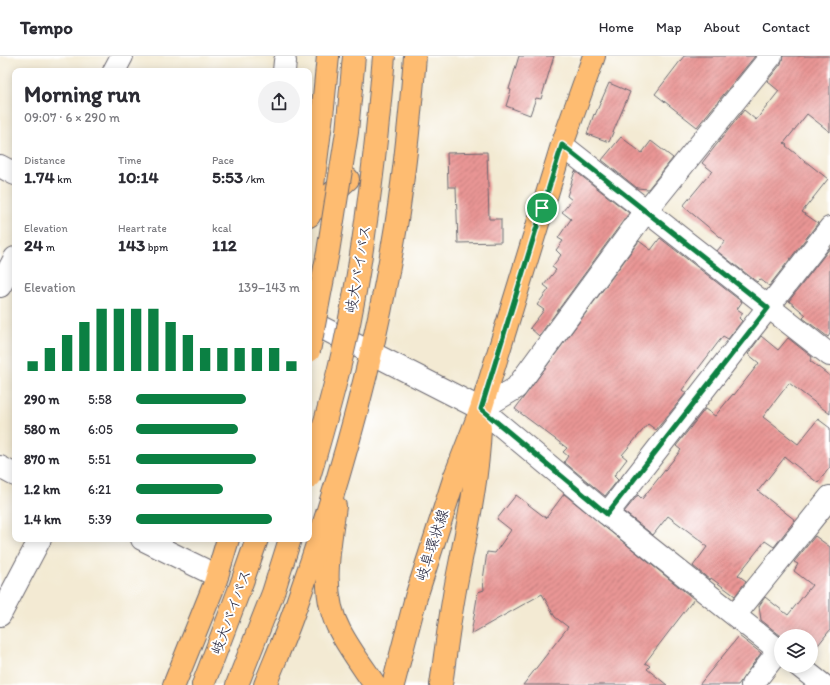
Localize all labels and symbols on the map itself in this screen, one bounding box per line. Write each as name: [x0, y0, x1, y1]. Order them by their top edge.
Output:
pin: [525, 191, 559, 225]
street label: 岐大バイパス: [341, 223, 375, 315]
street label: 岐阜環状線: [412, 507, 452, 583]
street label: 岐大バイパス: [207, 567, 255, 657]

